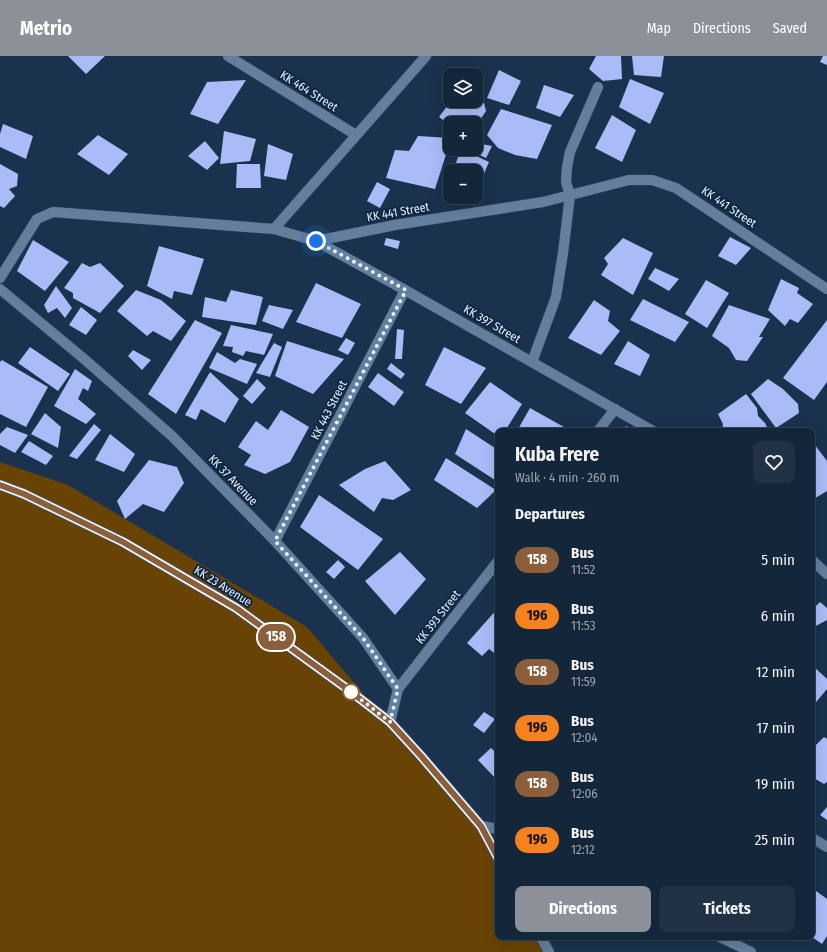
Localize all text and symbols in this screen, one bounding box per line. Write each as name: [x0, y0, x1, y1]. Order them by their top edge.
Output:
text: Metrio: [20, 17, 72, 40]
text: Map: [647, 20, 671, 37]
text: Directions: [693, 20, 751, 37]
text: Saved: [773, 20, 807, 37]
street label: KK 464 Street: [278, 68, 341, 114]
map controls: [443, 68, 483, 204]
button: layers: [443, 68, 483, 108]
button: +: [443, 116, 483, 156]
button: −: [443, 164, 483, 204]
street label: KK 441 Street: [699, 183, 759, 231]
street label: KK 441 Street: [366, 200, 431, 224]
your location: [306, 231, 326, 251]
street label: KK 397 Street: [461, 302, 523, 346]
street label: KK 443 Street: [308, 378, 350, 442]
button: heart: [753, 441, 795, 483]
text: Kuba Frere: [515, 443, 599, 466]
street label: KK 37 Avenue: [206, 452, 261, 508]
text: Walk · 4 min · 260 m: [515, 470, 619, 485]
text: Departures: [515, 505, 585, 523]
text: Bus: [571, 544, 594, 562]
text: 158: [527, 551, 547, 568]
text: 5 min: [761, 551, 795, 569]
text: 11:52: [571, 562, 595, 577]
street label: KK 23 Avenue: [192, 563, 254, 609]
street label: KK 393 Street: [413, 587, 463, 647]
text: Bus: [571, 600, 594, 618]
text: 196: [527, 607, 547, 624]
text: 6 min: [761, 607, 795, 625]
text: 11:53: [571, 618, 596, 633]
line badge: 158: [253, 624, 299, 650]
text: 158: [266, 628, 286, 645]
text: Bus: [571, 656, 594, 674]
text: 158: [527, 663, 547, 680]
text: 12 min: [756, 663, 795, 681]
text: 11:59: [571, 674, 596, 689]
unlabelled marker: [342, 683, 360, 701]
text: Bus: [571, 712, 594, 730]
text: 196: [527, 719, 547, 736]
text: 17 min: [756, 719, 795, 737]
text: 12:04: [571, 730, 598, 745]
text: Bus: [571, 768, 594, 786]
text: 158: [527, 775, 547, 792]
text: 19 min: [755, 775, 795, 793]
text: 12:06: [571, 786, 598, 801]
text: Bus: [571, 824, 594, 842]
text: 196: [527, 831, 547, 848]
text: 25 min: [755, 831, 795, 849]
text: 12:12: [571, 842, 595, 857]
button: Directions: [515, 886, 651, 932]
button: Tickets: [659, 886, 795, 932]

